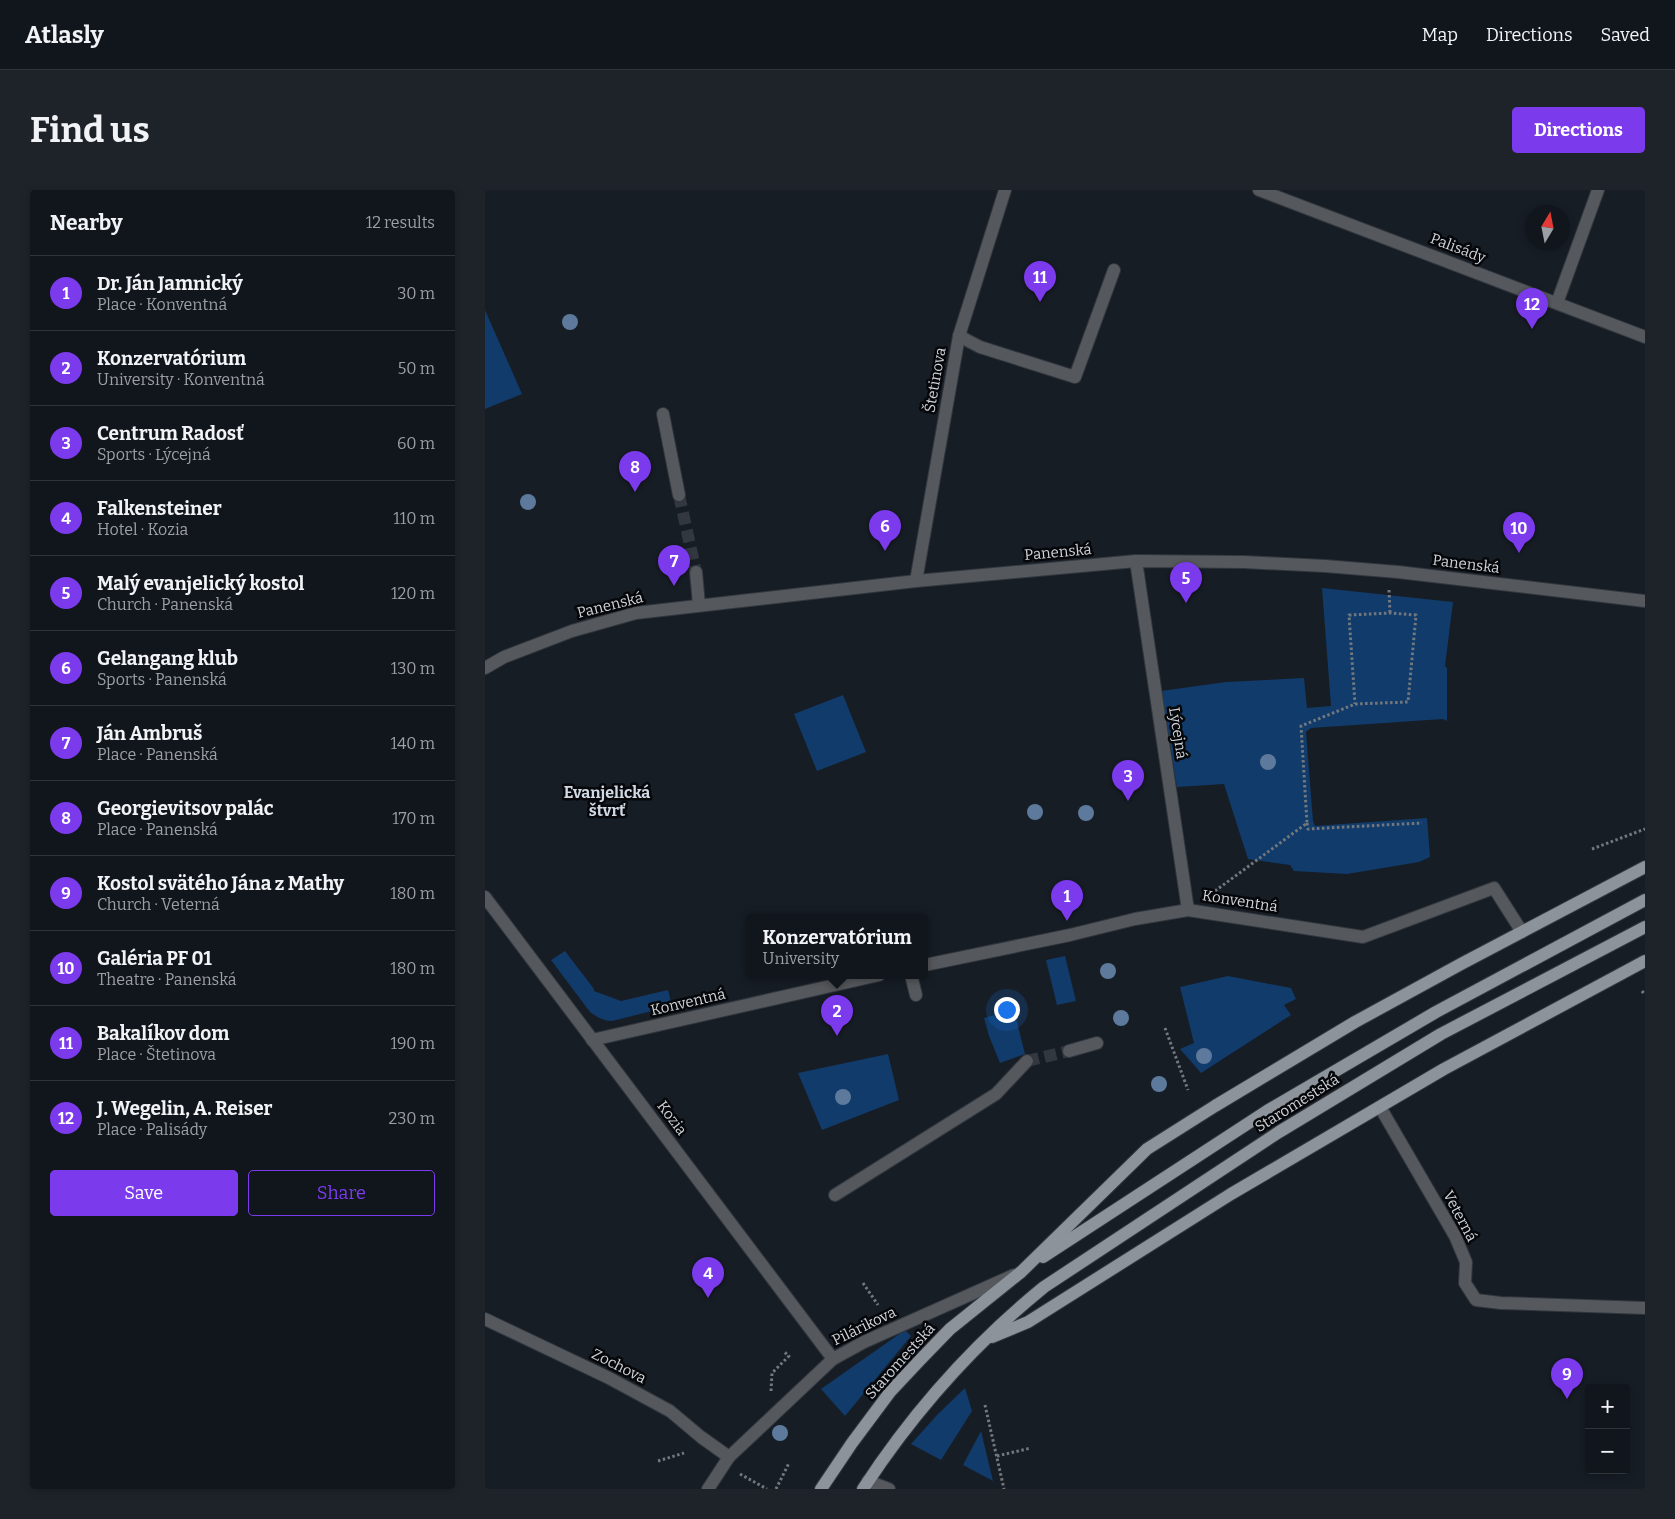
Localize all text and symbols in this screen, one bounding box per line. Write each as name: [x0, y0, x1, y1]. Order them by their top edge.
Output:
text: Atlasly: [25, 21, 104, 49]
text: Map: [1422, 24, 1458, 46]
text: Directions: [1486, 24, 1573, 46]
text: Saved: [1601, 24, 1650, 46]
button: Directions: [1512, 107, 1645, 153]
text: Find us: [30, 109, 150, 151]
north arrow: [1525, 205, 1570, 250]
text: Nearby: [50, 210, 123, 236]
text: 12 results: [366, 213, 435, 232]
street label: Palisády: [1428, 229, 1488, 267]
pin: 11: [1024, 261, 1056, 302]
text: Dr. Ján Jamnický: [97, 272, 243, 295]
text: 1: [63, 284, 69, 303]
text: 30 m: [397, 284, 435, 303]
pin: 12: [1516, 288, 1548, 329]
text: Place · Konventná: [97, 295, 227, 314]
street label: Štetinova: [920, 346, 950, 414]
text: Konzervatórium: [97, 347, 246, 370]
text: 2: [61, 359, 71, 378]
text: 50 m: [398, 359, 435, 378]
text: University · Konventná: [97, 370, 265, 389]
text: Centrum Radosť: [97, 422, 244, 445]
text: 3: [61, 434, 71, 453]
text: 60 m: [397, 434, 435, 453]
text: Sports · Lýcejná: [97, 445, 211, 464]
pin: 8: [619, 451, 651, 492]
text: Falkensteiner: [97, 497, 222, 520]
text: 4: [61, 509, 71, 528]
text: 110 m: [393, 509, 435, 528]
pin: 6: [869, 510, 901, 551]
pin: 10: [1503, 512, 1535, 553]
text: Hotel · Kozia: [97, 520, 188, 539]
street label: Panenská: [1024, 540, 1092, 564]
pin: 7: [658, 545, 690, 586]
street label: Panenská: [1431, 551, 1501, 577]
pin: 5: [1170, 562, 1202, 603]
text: Malý evanjelický kostol: [97, 572, 304, 595]
text: 5: [62, 584, 70, 603]
text: 120 m: [391, 584, 435, 603]
street label: Panenská: [575, 588, 645, 622]
text: Church · Panenská: [97, 595, 233, 614]
text: Gelangang klub: [97, 647, 238, 670]
text: 6: [61, 659, 71, 678]
text: 130 m: [391, 659, 435, 678]
text: Sports · Panenská: [97, 670, 227, 689]
street label: Lýcejná: [1165, 706, 1191, 760]
text: Ján Ambruš: [97, 722, 203, 745]
text: 7: [62, 734, 70, 753]
text: 140 m: [390, 734, 435, 753]
text: Place · Panenská: [97, 745, 218, 764]
pin: 3: [1112, 760, 1144, 801]
district label: Evanjelická štvrť: [564, 783, 650, 820]
text: Georgievitsov palác: [97, 797, 274, 820]
text: 8: [61, 809, 71, 828]
text: 170 m: [392, 809, 435, 828]
text: Place · Panenská: [97, 820, 218, 839]
text: Kostol svätého Jána z Mathy: [97, 872, 344, 895]
pin: 1: [1051, 880, 1083, 921]
text: 9: [61, 884, 71, 903]
text: 180 m: [390, 884, 435, 903]
street label: Konventná: [1201, 886, 1279, 916]
text: Church · Veterná: [97, 895, 220, 914]
popup: [746, 914, 928, 979]
text: Konzervatórium: [762, 926, 912, 949]
text: Galéria PF 01: [97, 947, 212, 970]
text: University: [762, 949, 839, 968]
text: 10: [57, 959, 75, 978]
text: 180 m: [390, 959, 435, 978]
text: Theatre · Panenská: [97, 970, 237, 989]
street label: Konventná: [649, 985, 727, 1019]
pin: 2: [821, 995, 853, 1036]
your location: [994, 997, 1020, 1023]
text: Bakalíkov dom: [97, 1022, 229, 1045]
text: 11: [59, 1034, 73, 1053]
text: 190 m: [390, 1034, 435, 1053]
text: Place · Štetinova: [97, 1045, 216, 1064]
street label: Staromestská: [1252, 1070, 1342, 1136]
text: J. Wegelin, A. Reiser: [97, 1097, 273, 1120]
street label: Kozia: [653, 1097, 691, 1139]
text: 12: [58, 1109, 74, 1128]
text: 230 m: [388, 1109, 435, 1128]
text: Place · Palisády: [97, 1120, 207, 1139]
button: Save: [50, 1170, 238, 1216]
button: Share: [248, 1170, 435, 1216]
street label: Veterná: [1439, 1187, 1481, 1245]
pin: 4: [692, 1257, 724, 1298]
street label: Pilárikova: [829, 1303, 899, 1349]
street label: Staromestská: [861, 1319, 939, 1403]
street label: Zochova: [589, 1345, 649, 1387]
pin: 9: [1551, 1358, 1583, 1399]
map controls: [1585, 1384, 1630, 1474]
button: +: [1585, 1384, 1630, 1429]
button: −: [1585, 1429, 1630, 1474]

